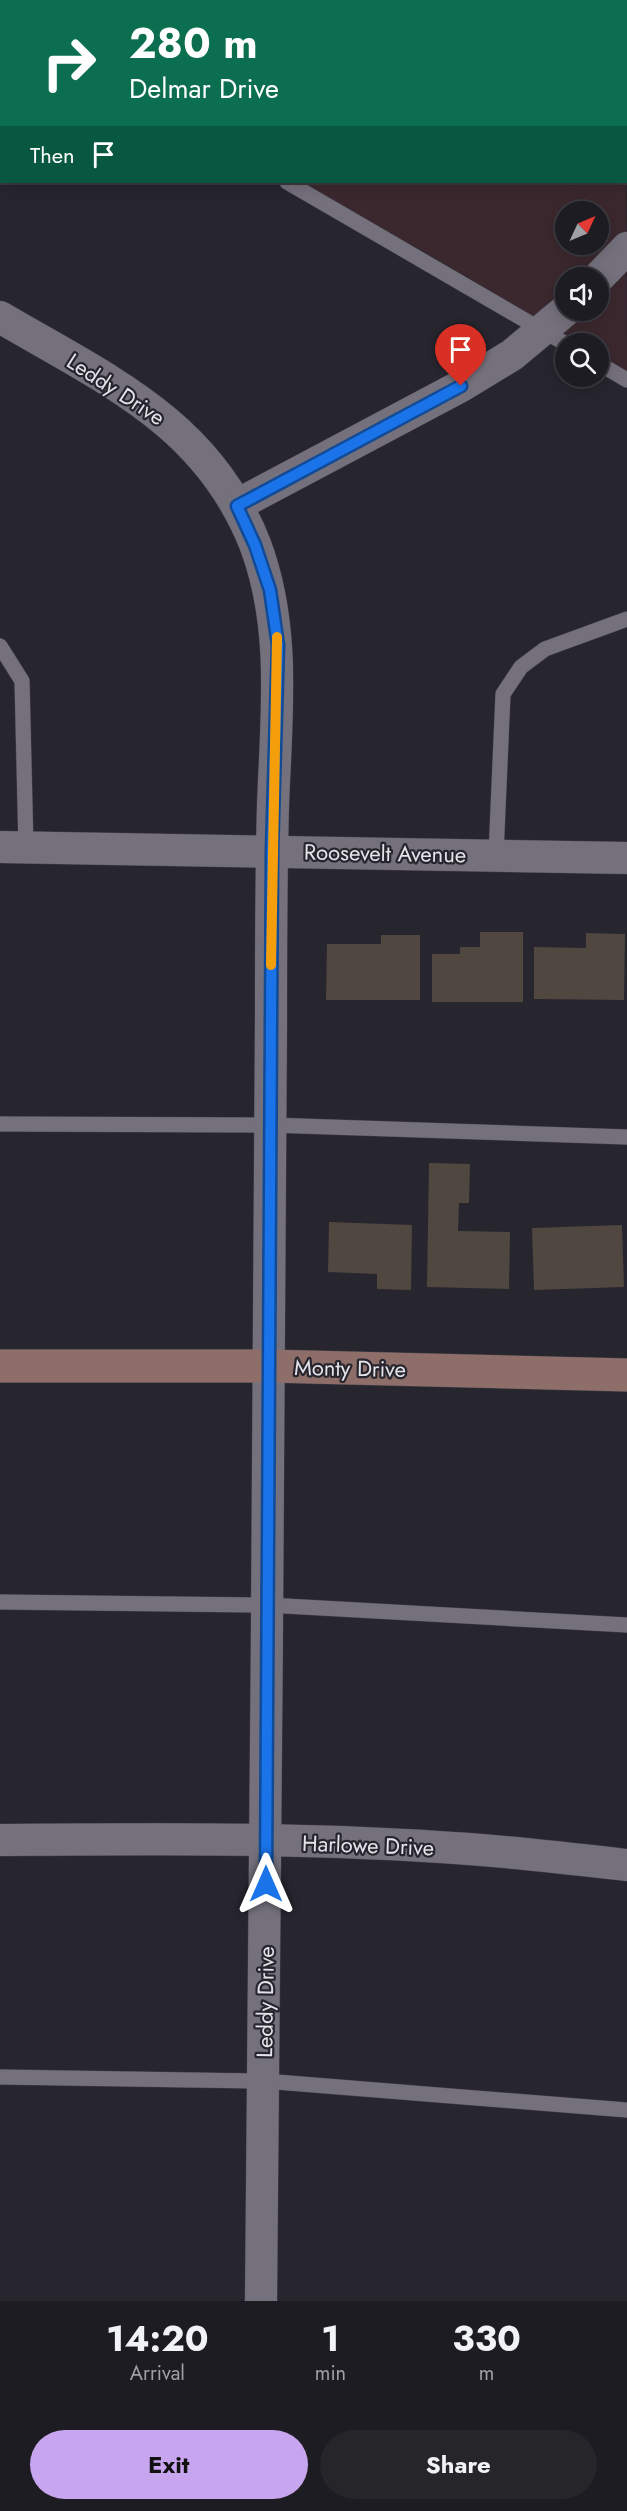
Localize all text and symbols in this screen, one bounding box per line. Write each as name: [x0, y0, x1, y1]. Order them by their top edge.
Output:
text: 280 m: [129, 13, 258, 74]
icon: right: [30, 24, 108, 102]
text: Delmar Drive: [129, 69, 279, 108]
icon: arrive: [87, 138, 120, 171]
text: Then: [30, 139, 75, 171]
north arrow: [555, 201, 609, 255]
map controls: [555, 201, 609, 387]
button: sound: [555, 267, 609, 321]
pin: [435, 324, 486, 386]
icon: arrive: [444, 333, 477, 366]
button: search: [555, 333, 609, 387]
street label: Leddy Drive: [61, 345, 171, 433]
street label: Roosevelt Avenue: [304, 836, 466, 870]
street label: Monty Drive: [294, 1351, 406, 1385]
street label: Harlowe Drive: [301, 1827, 435, 1863]
position arrow: [234, 1852, 298, 1916]
street label: Leddy Drive: [248, 1946, 282, 2058]
text: 14:20: [106, 2312, 209, 2364]
text: 1: [321, 2312, 340, 2364]
text: 330: [452, 2312, 521, 2364]
text: Arrival: [130, 2359, 185, 2388]
text: min: [315, 2359, 346, 2388]
text: m: [479, 2359, 494, 2388]
button: Exit: [30, 2430, 308, 2499]
button: Share: [320, 2430, 597, 2499]

